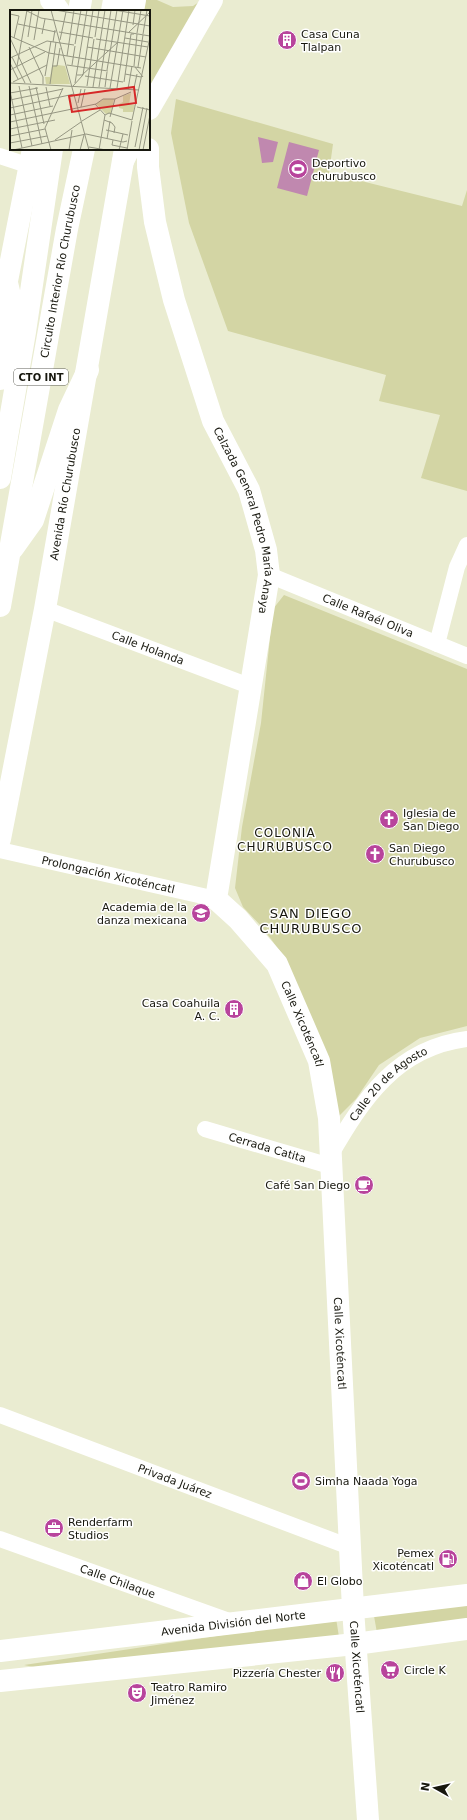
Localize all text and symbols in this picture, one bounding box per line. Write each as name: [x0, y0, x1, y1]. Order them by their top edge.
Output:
inset map: [10, 10, 150, 150]
place label: Casa Cuna Tlalpan: [300, 28, 360, 54]
building icon: Casa Cuna Tlalpan: [276, 29, 298, 51]
place label: Deportivo churubusco: [312, 157, 376, 183]
sports icon: Deportivo churubusco: [287, 158, 309, 180]
street label: Circuito Interior Río Churubusco: [38, 183, 83, 359]
road number: CTO INT: [14, 369, 68, 385]
street label: Calzada General Pedro María Anaya: [211, 425, 276, 615]
street label: Avenida Río Churubusco: [47, 427, 83, 561]
street label: Calle Rafaél Oliva: [321, 591, 415, 640]
street label: Calle Holanda: [110, 628, 186, 667]
place label: Iglesia de San Diego: [403, 807, 459, 833]
church icon: Iglesia de San Diego: [378, 808, 400, 830]
district label: COLONIA CHURUBUSCO: [237, 826, 333, 854]
place label: San Diego Churubusco: [389, 842, 455, 868]
church icon: San Diego Churubusco: [364, 843, 386, 865]
street label: Prolongación Xicoténcatl: [40, 853, 176, 896]
place label: Academia de la danza mexicana: [97, 901, 187, 927]
school or university icon: Academia de la danza mexicana: [190, 902, 212, 924]
district label: SAN DIEGO CHURUBUSCO: [260, 906, 362, 936]
street label: Calle Xicoténcatl: [279, 979, 326, 1068]
place label: Casa Coahuila A. C.: [142, 997, 220, 1023]
building icon: Casa Coahuila A. C.: [223, 998, 245, 1020]
street label: Calle 20 de Agosto: [347, 1044, 430, 1124]
street label: Cerrada Catita: [227, 1130, 308, 1165]
cafe icon: Café San Diego: [353, 1174, 375, 1196]
place label: Café San Diego: [265, 1179, 350, 1192]
street label: Calle Xicoténcatl: [331, 1297, 349, 1390]
street label: Privada Juárez: [136, 1461, 214, 1501]
sports icon: Simha Naada Yoga: [290, 1470, 312, 1492]
place label: Simha Naada Yoga: [315, 1475, 418, 1488]
place label: Renderfarm Studios: [68, 1516, 133, 1542]
office icon: Renderfarm Studios: [43, 1517, 65, 1539]
place label: Pemex Xicoténcatl: [372, 1547, 434, 1573]
fuel station icon: Pemex Xicoténcatl: [437, 1548, 459, 1570]
street label: Calle Chilaque: [78, 1562, 157, 1601]
shop icon: El Globo: [292, 1570, 314, 1592]
place label: El Globo: [317, 1575, 363, 1588]
street label: Avenida División del Norte: [160, 1608, 307, 1638]
street label: Calle Xicoténcatl: [347, 1620, 367, 1714]
supermarket icon: Circle K: [379, 1659, 401, 1681]
restaurant icon: Pizzería Chester: [324, 1662, 346, 1684]
place label: Circle K: [404, 1664, 446, 1677]
place label: Pizzería Chester: [233, 1667, 321, 1680]
place label: Teatro Ramiro Jiménez: [150, 1681, 227, 1707]
theatre icon: Teatro Ramiro Jiménez: [126, 1682, 148, 1704]
north arrow: [415, 1768, 455, 1808]
text: N: [419, 1781, 433, 1792]

